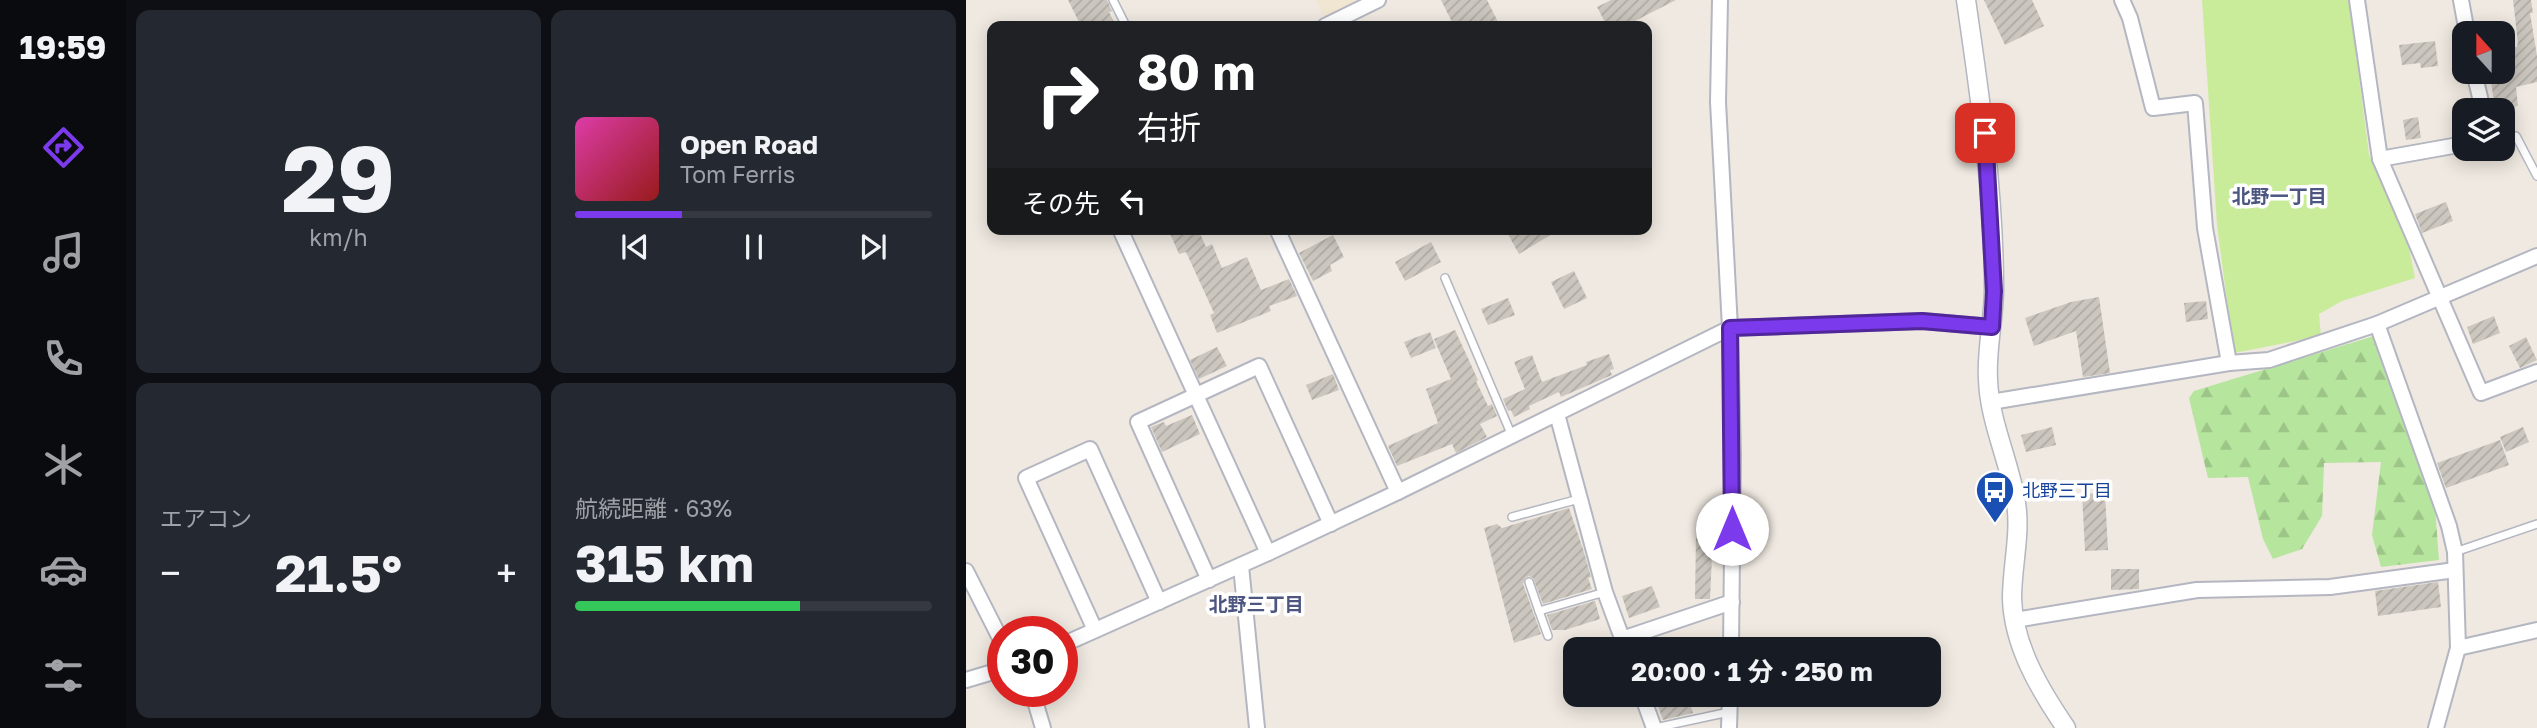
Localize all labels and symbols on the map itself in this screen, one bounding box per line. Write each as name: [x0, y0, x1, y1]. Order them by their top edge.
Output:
north arrow: [2452, 21, 2515, 84]
pin: [1955, 103, 2015, 163]
district label: 北野一丁目: [2231, 184, 2327, 207]
bus stop icon: 北野三丁目: [1974, 469, 2016, 524]
place label: 北野三丁目: [2022, 479, 2112, 501]
position arrow: [1695, 492, 1769, 566]
district label: 北野三丁目: [1208, 592, 1304, 615]
speed limit sign: 30: [987, 616, 1078, 707]

